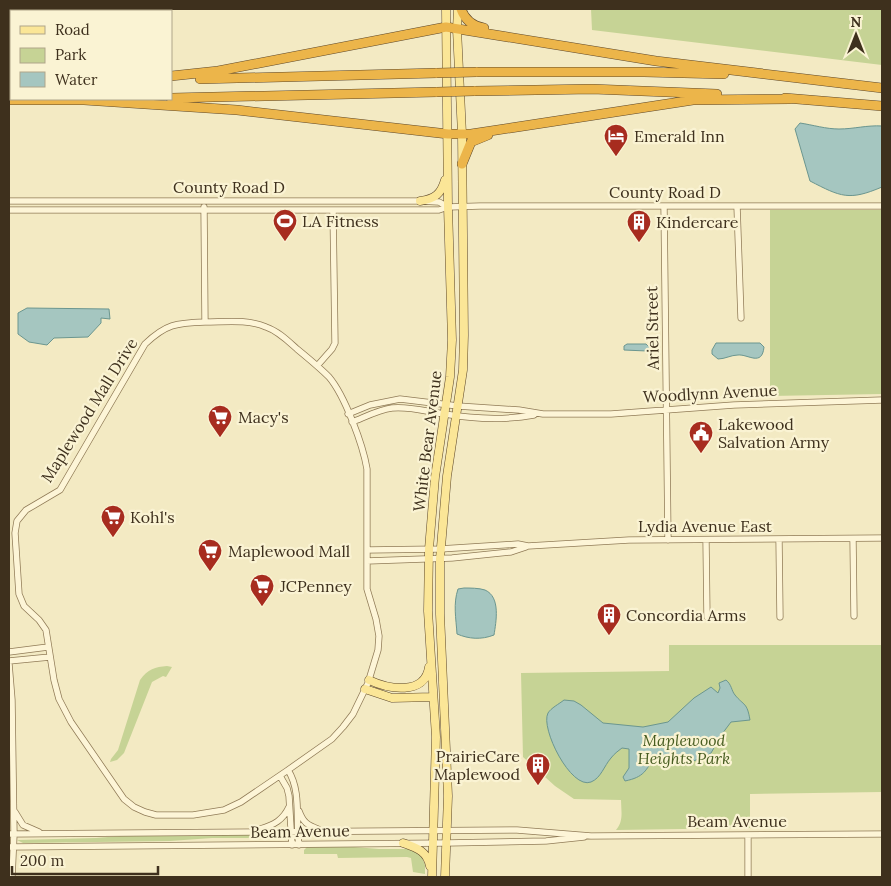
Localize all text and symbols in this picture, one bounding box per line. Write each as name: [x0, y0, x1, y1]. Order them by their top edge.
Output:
legend: [10, 10, 172, 100]
north arrow: [831, 10, 881, 60]
text: N: [851, 13, 862, 31]
text: Road: [55, 20, 90, 39]
text: Park: [55, 45, 86, 64]
text: Water: [55, 70, 98, 89]
hotel icon: Emerald Inn: [603, 123, 629, 157]
place label: Emerald Inn: [634, 126, 725, 146]
street label: County Road D: [173, 177, 285, 197]
street label: County Road D: [609, 182, 721, 202]
sports icon: LA Fitness: [272, 208, 298, 242]
building icon: Kindercare: [626, 209, 652, 243]
place label: LA Fitness: [302, 211, 379, 231]
place label: Kindercare: [656, 212, 739, 232]
street label: Ariel Street: [641, 285, 663, 371]
street label: Maplewood Mall Drive: [36, 334, 142, 486]
street label: White Bear Avenue: [408, 369, 446, 513]
street label: Woodlynn Avenue: [642, 379, 778, 406]
supermarket icon: Macy's: [207, 404, 233, 438]
place label: Macy's: [238, 407, 289, 427]
place label: Lakewood Salvation Army: [718, 414, 830, 452]
public building icon: Lakewood Salvation Army: [688, 420, 714, 454]
supermarket icon: Kohl's: [100, 504, 126, 538]
place label: Kohl's: [130, 507, 175, 527]
street label: Lydia Avenue East: [638, 516, 773, 536]
supermarket icon: Maplewood Mall: [197, 538, 223, 572]
place label: Maplewood Mall: [228, 541, 350, 561]
supermarket icon: JCPenney: [249, 573, 275, 607]
place label: JCPenney: [279, 576, 352, 596]
building icon: Concordia Arms: [596, 602, 622, 636]
place label: Concordia Arms: [626, 605, 746, 625]
park label: Maplewood Heights Park: [638, 730, 730, 768]
place label: PrairieCare Maplewood: [434, 746, 520, 784]
building icon: PrairieCare Maplewood: [525, 752, 551, 786]
street label: Beam Avenue: [687, 811, 787, 831]
street label: Beam Avenue: [250, 820, 350, 842]
scale bar: [12, 844, 159, 876]
text: 200 m: [20, 851, 64, 870]

